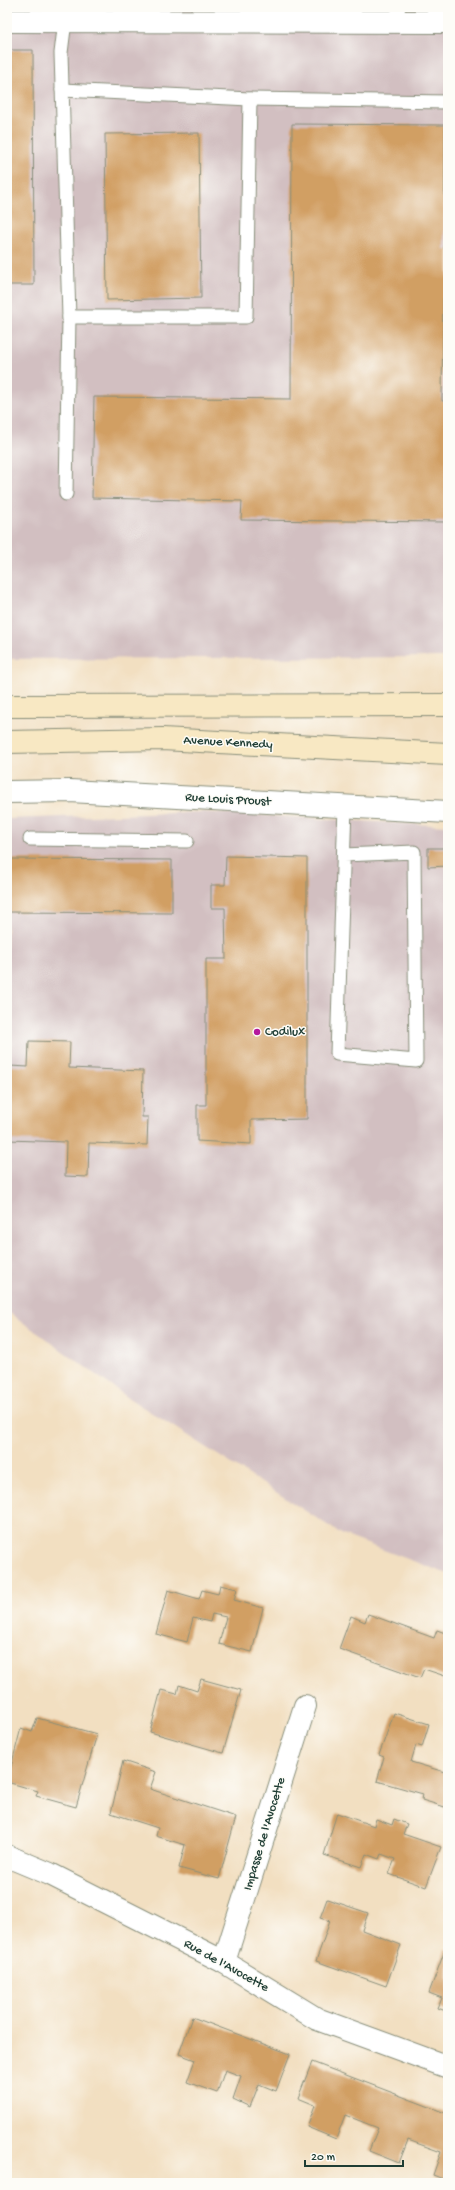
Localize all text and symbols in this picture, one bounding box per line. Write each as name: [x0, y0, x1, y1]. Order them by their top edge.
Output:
street label: Avenue Kennedy: [183, 733, 273, 753]
street label: Rue Louis Proust: [185, 790, 273, 810]
place label: Codilux: [265, 1025, 305, 1040]
marker: Codilux: [252, 1027, 262, 1037]
street label: Impasse de l'Avocette: [241, 1775, 289, 1892]
street label: Rue de l'Avocette: [181, 1936, 271, 1996]
scale bar: [305, 2142, 403, 2168]
text: 20 m: [311, 2151, 336, 2165]

